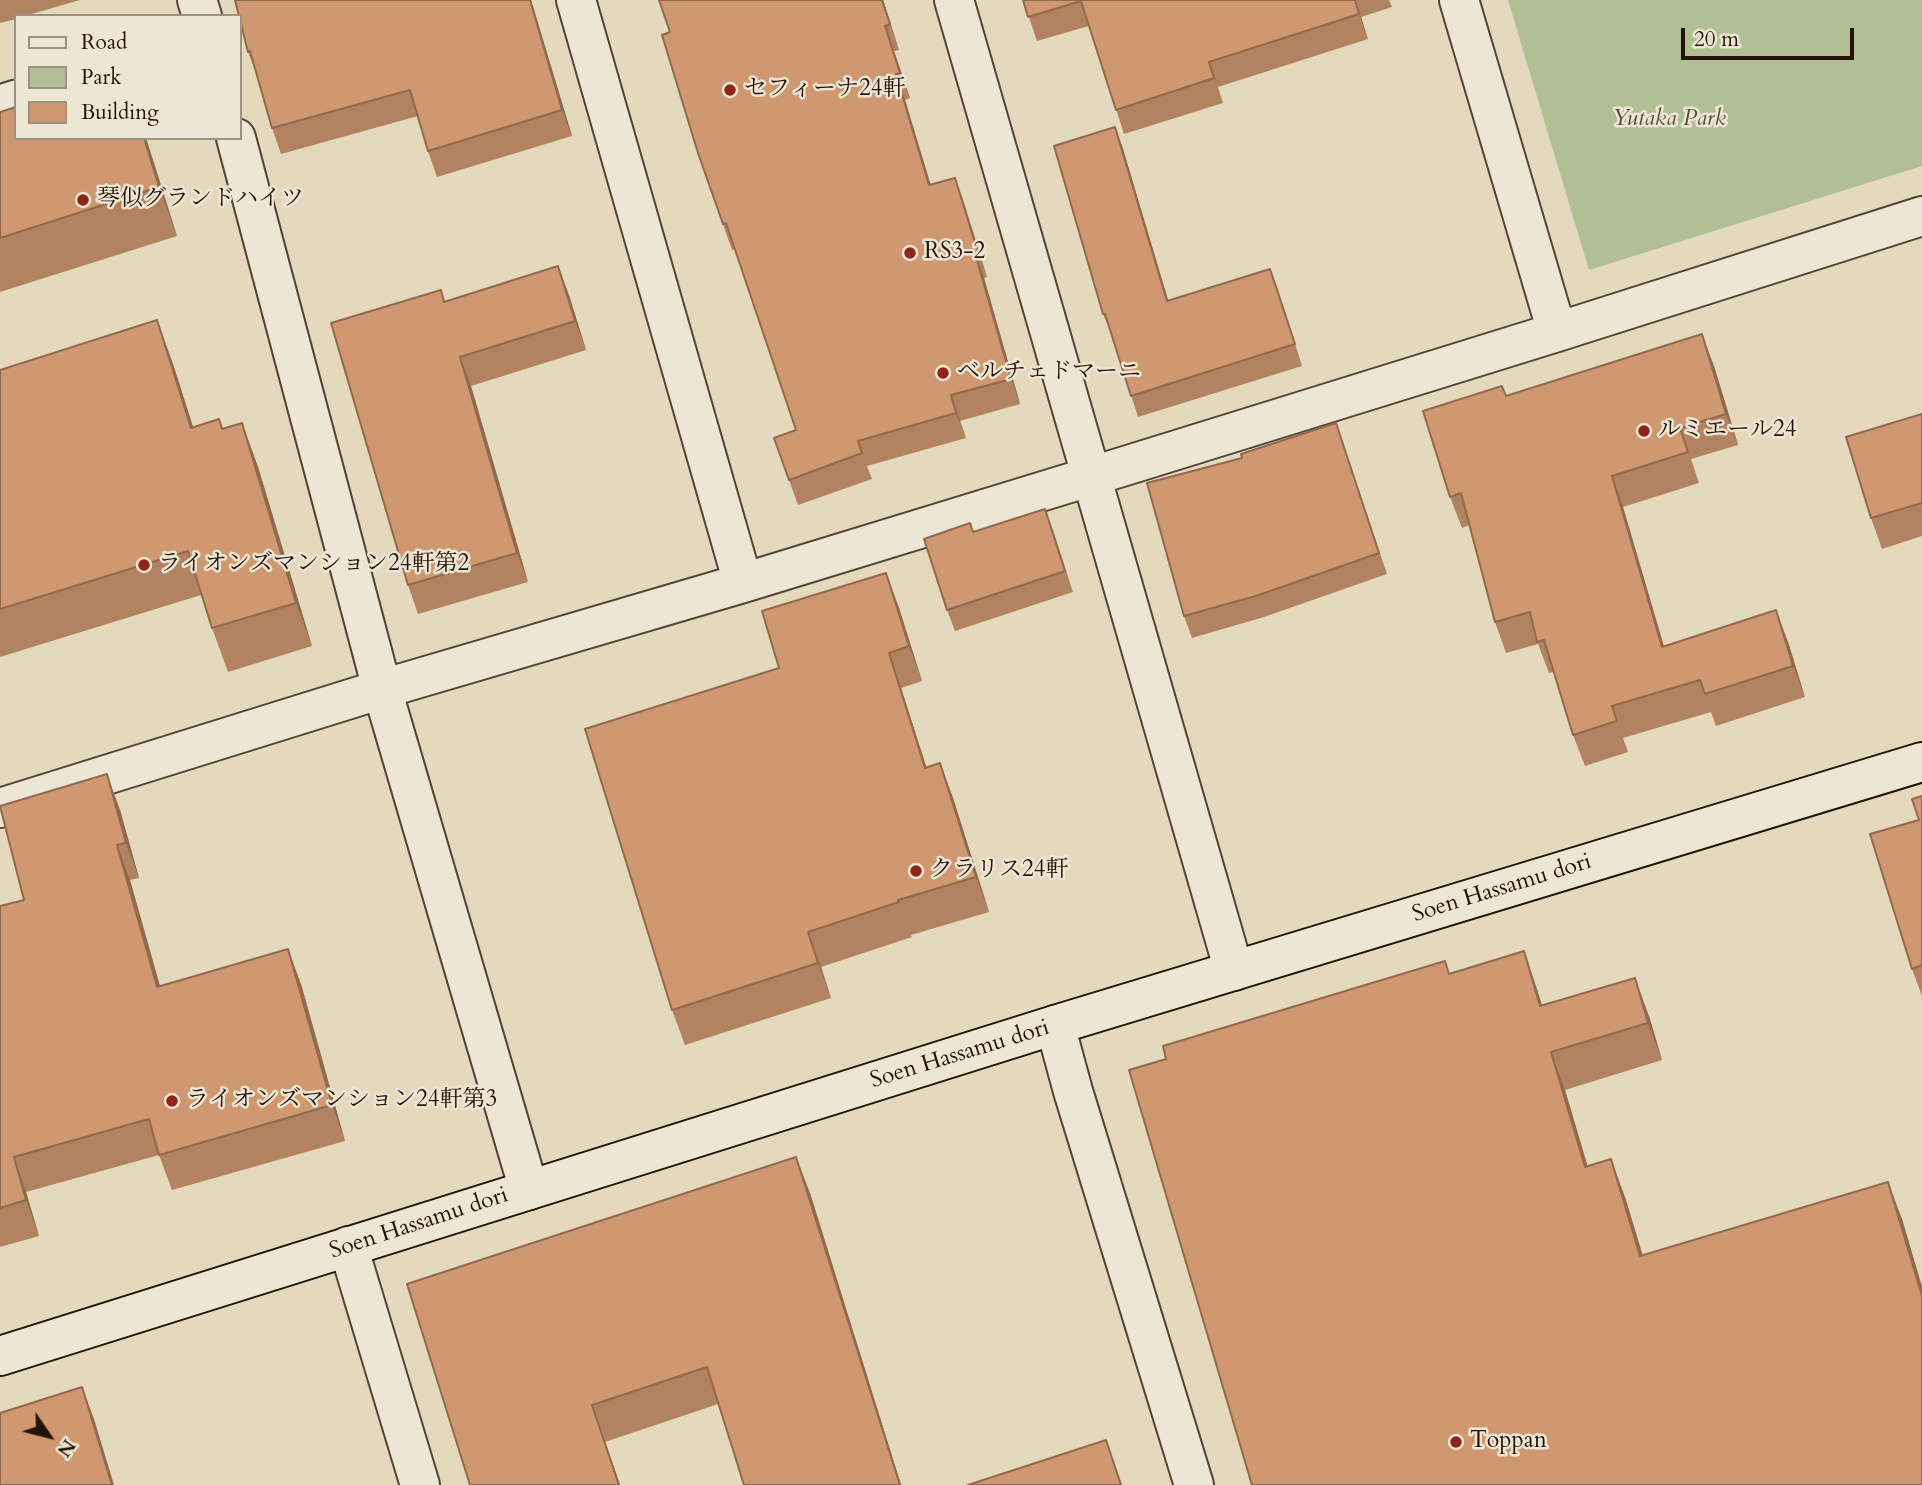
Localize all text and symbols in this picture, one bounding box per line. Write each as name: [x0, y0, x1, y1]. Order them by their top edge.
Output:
legend: [14, 14, 242, 140]
scale bar: [1684, 14, 1857, 58]
text: 20 m: [1694, 25, 1739, 54]
text: Road: [81, 28, 127, 57]
text: Park: [81, 63, 121, 92]
place label: セフィーナ24軒: [744, 76, 906, 104]
marker: セフィーナ24軒: [722, 82, 738, 98]
text: Building: [81, 98, 159, 127]
park label: Yutaka Park: [1612, 106, 1726, 134]
place label: 琴似グランドハイツ: [97, 186, 304, 214]
marker: 琴似グランドハイツ: [75, 192, 91, 208]
place label: RS3-2: [924, 239, 985, 267]
marker: RS3-2: [902, 245, 918, 261]
place label: ベルチェドマーニ: [957, 359, 1141, 387]
marker: ベルチェドマーニ: [935, 365, 951, 381]
place label: ルミエール24: [1658, 417, 1797, 445]
marker: ルミエール24: [1636, 423, 1652, 439]
place label: ライオンズマンション24軒第2: [158, 551, 469, 579]
marker: ライオンズマンション24軒第2: [136, 557, 152, 573]
street label: Soen Hassamu dori: [1409, 849, 1595, 929]
place label: クラリス24軒: [930, 857, 1069, 885]
marker: クラリス24軒: [908, 863, 924, 879]
street label: Soen Hassamu dori: [867, 1015, 1053, 1095]
place label: ライオンズマンション24軒第3: [186, 1087, 497, 1115]
marker: ライオンズマンション24軒第3: [164, 1093, 180, 1109]
street label: Soen Hassamu dori: [326, 1182, 512, 1266]
north arrow: [14, 1401, 84, 1471]
place label: Toppan: [1470, 1428, 1547, 1456]
text: N: [51, 1434, 82, 1462]
marker: Toppan: [1448, 1434, 1464, 1450]

